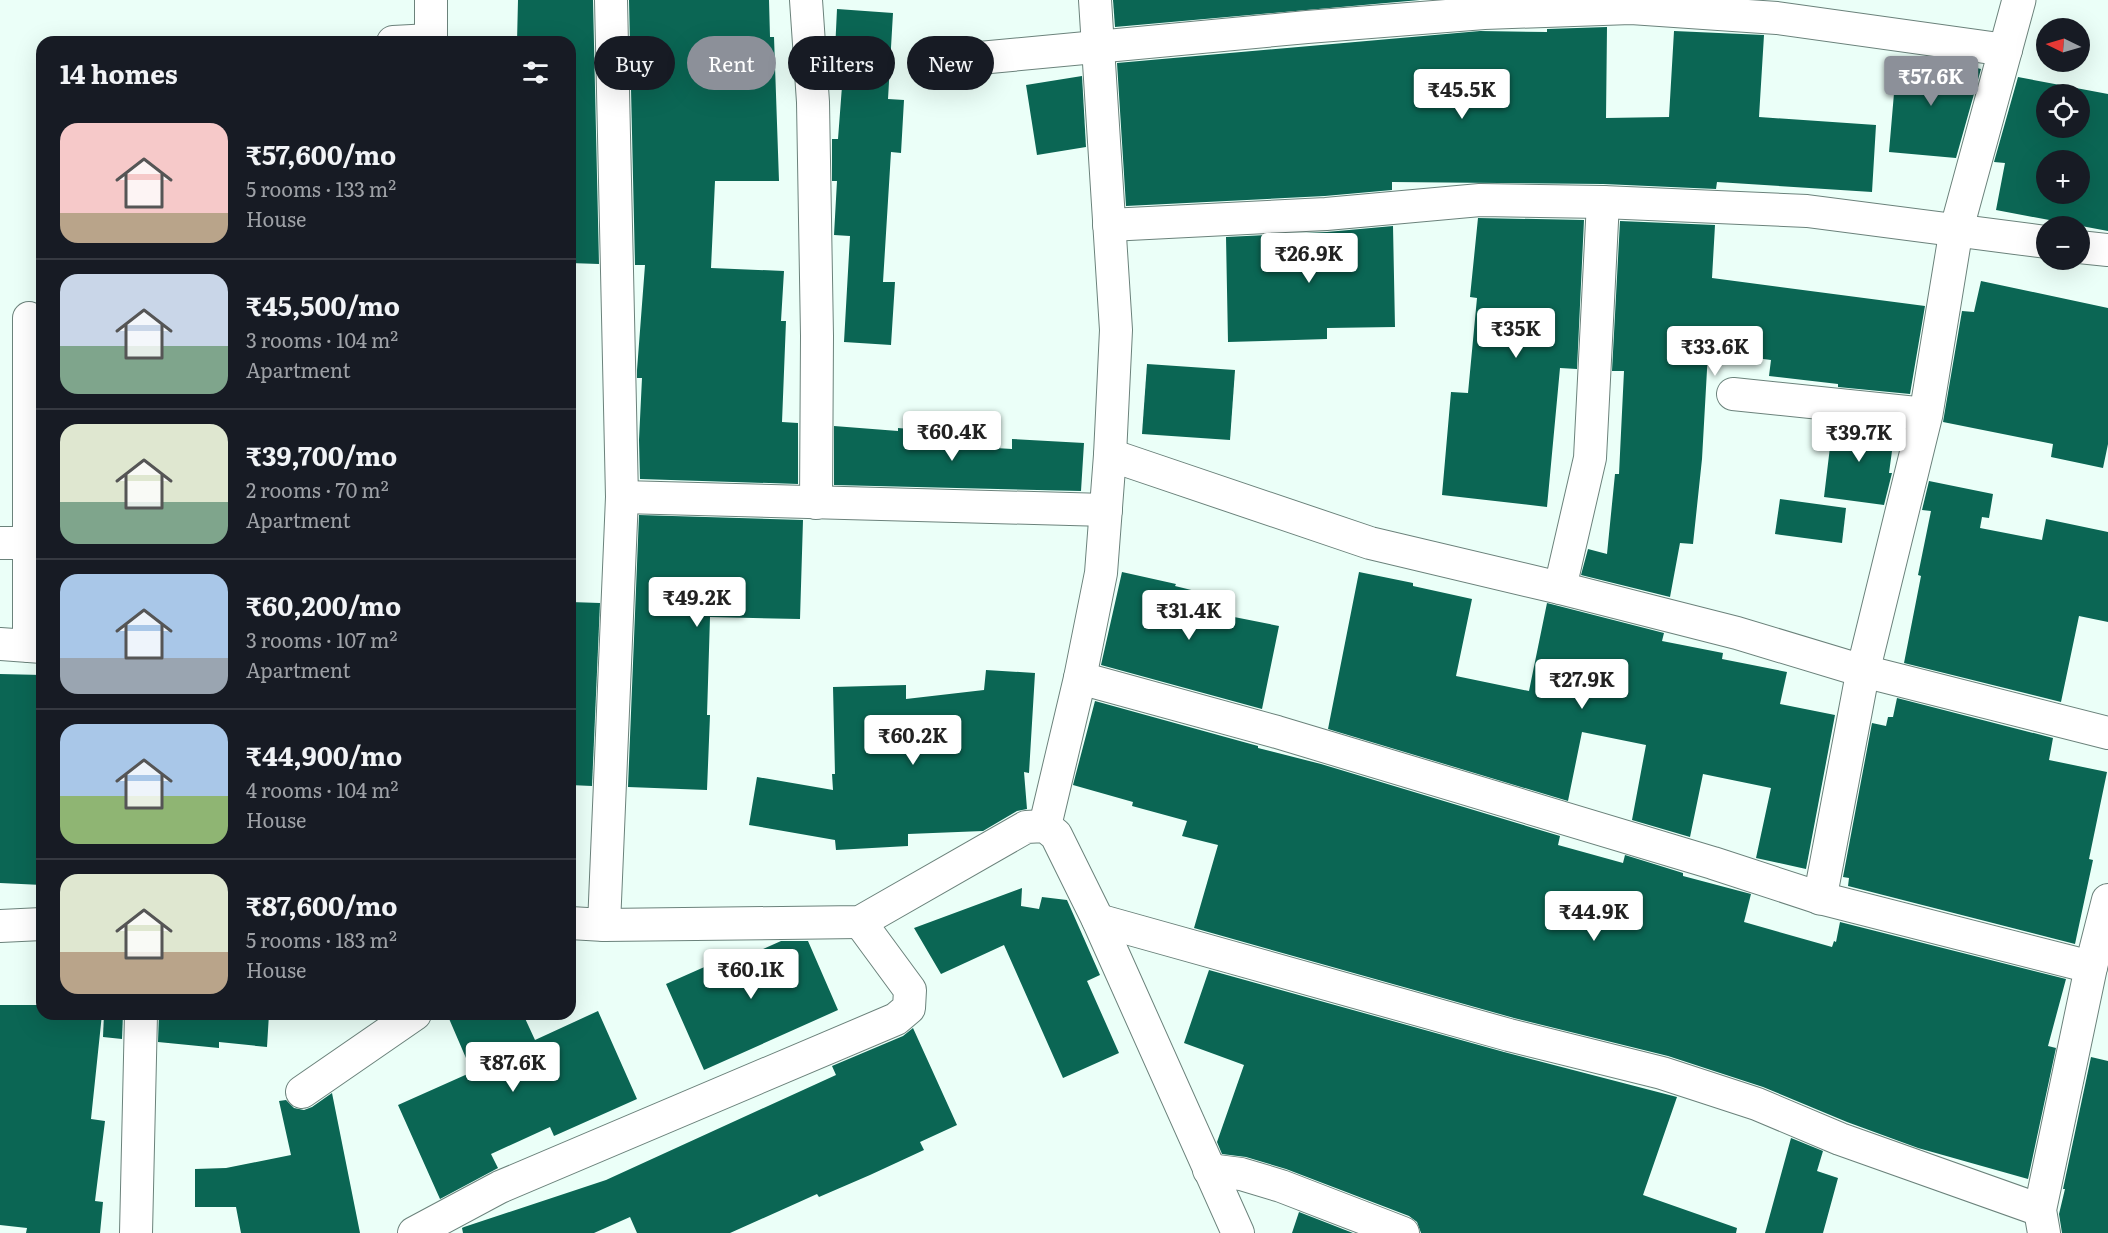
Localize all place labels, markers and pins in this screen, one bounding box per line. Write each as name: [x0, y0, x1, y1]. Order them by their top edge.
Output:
pin: ₹57.6K: [1882, 56, 1980, 107]
pin: ₹45.5K: [1413, 69, 1511, 120]
pin: ₹26.9K: [1260, 233, 1358, 284]
pin: ₹35K: [1480, 308, 1552, 359]
pin: ₹33.6K: [1666, 326, 1764, 377]
pin: ₹60.4K: [903, 411, 1001, 462]
pin: ₹39.7K: [1810, 412, 1908, 463]
pin: ₹49.2K: [648, 577, 746, 628]
pin: ₹31.4K: [1140, 590, 1238, 641]
pin: ₹27.9K: [1533, 659, 1631, 710]
pin: ₹60.2K: [864, 715, 962, 766]
pin: ₹44.9K: [1545, 891, 1643, 942]
pin: ₹60.1K: [702, 949, 800, 1000]
pin: ₹87.6K: [464, 1042, 562, 1093]

